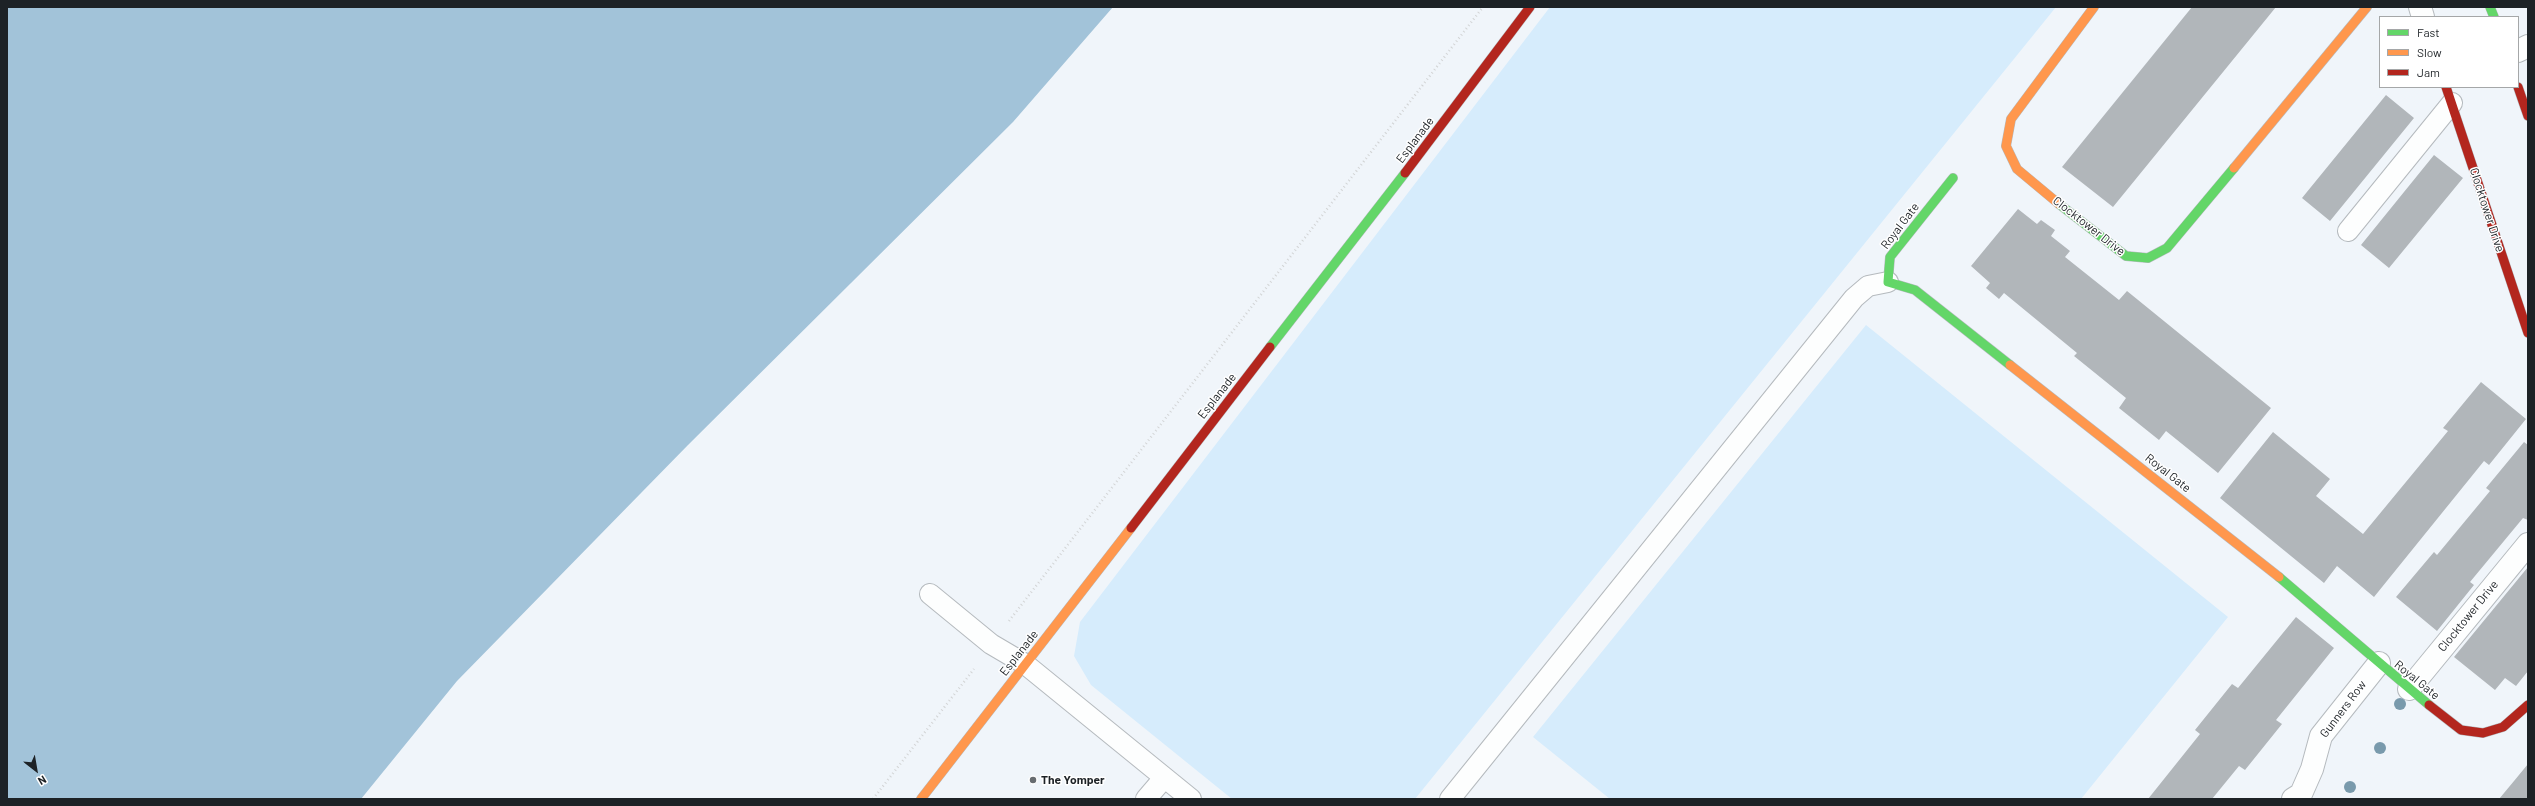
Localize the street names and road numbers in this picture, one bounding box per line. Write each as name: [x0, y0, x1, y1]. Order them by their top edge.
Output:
street label: Esplanade: [1393, 114, 1437, 166]
street label: Clocktower Drive: [2467, 166, 2507, 254]
street label: Clocktower Drive: [2050, 193, 2128, 259]
street label: Royal Gate: [1878, 200, 1922, 252]
street label: Esplanade: [1195, 370, 1239, 422]
street label: Royal Gate: [2142, 451, 2194, 495]
street label: Clocktower Drive: [2435, 577, 2501, 655]
street label: Esplanade: [997, 627, 1041, 679]
street label: Royal Gate: [2391, 657, 2443, 703]
street label: Gunners Row: [2317, 678, 2369, 740]

